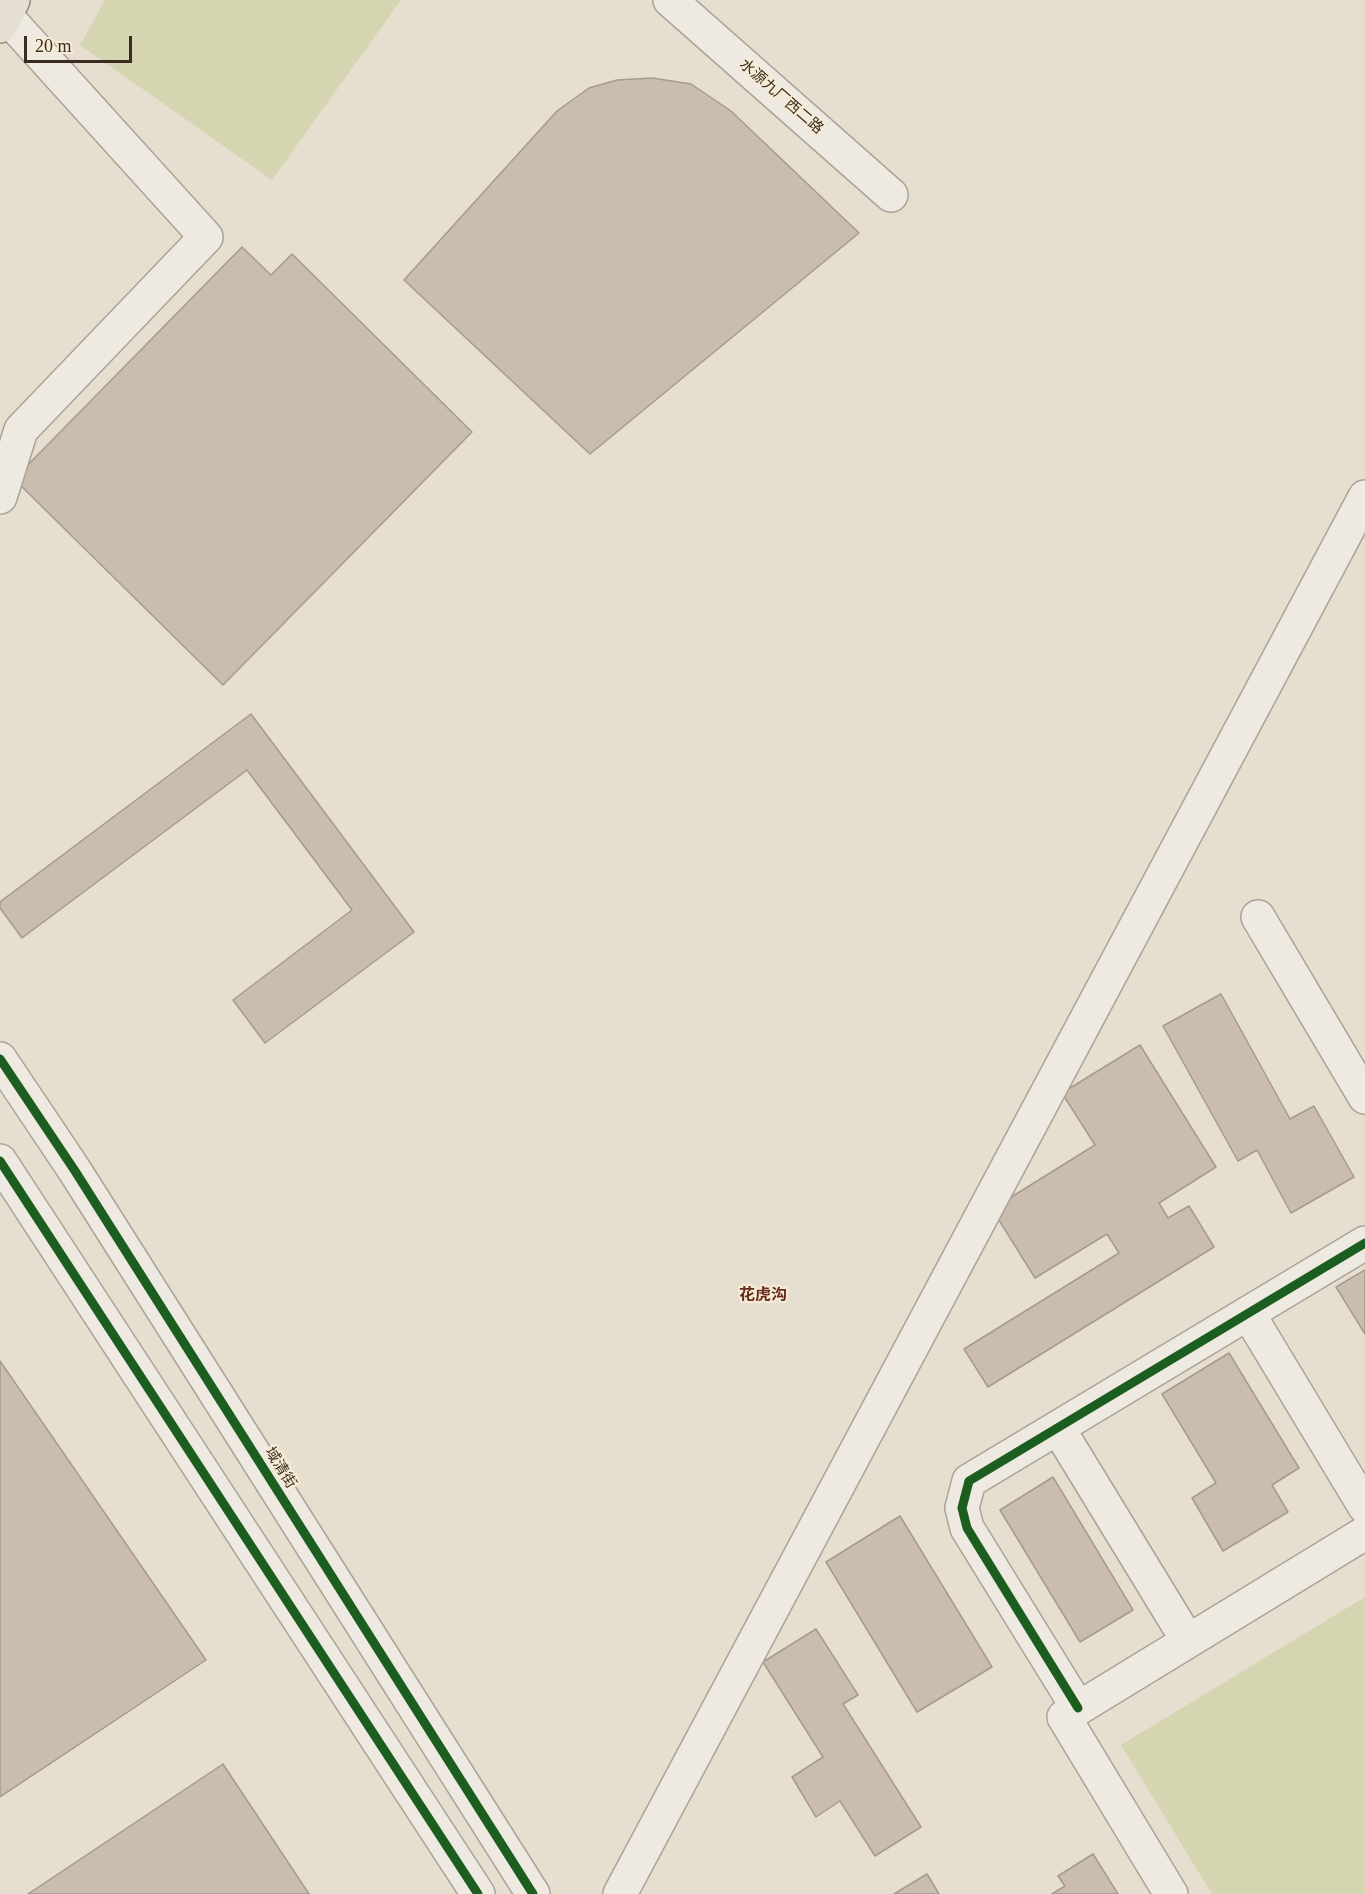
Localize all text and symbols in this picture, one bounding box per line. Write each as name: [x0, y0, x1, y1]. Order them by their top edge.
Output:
scale bar: [27, 24, 135, 62]
text: 20 m: [35, 36, 72, 56]
street label: 水源九厂西二路: [735, 56, 827, 138]
district label: 花虎沟: [739, 1286, 787, 1306]
street label: 域清街: [260, 1444, 300, 1492]

